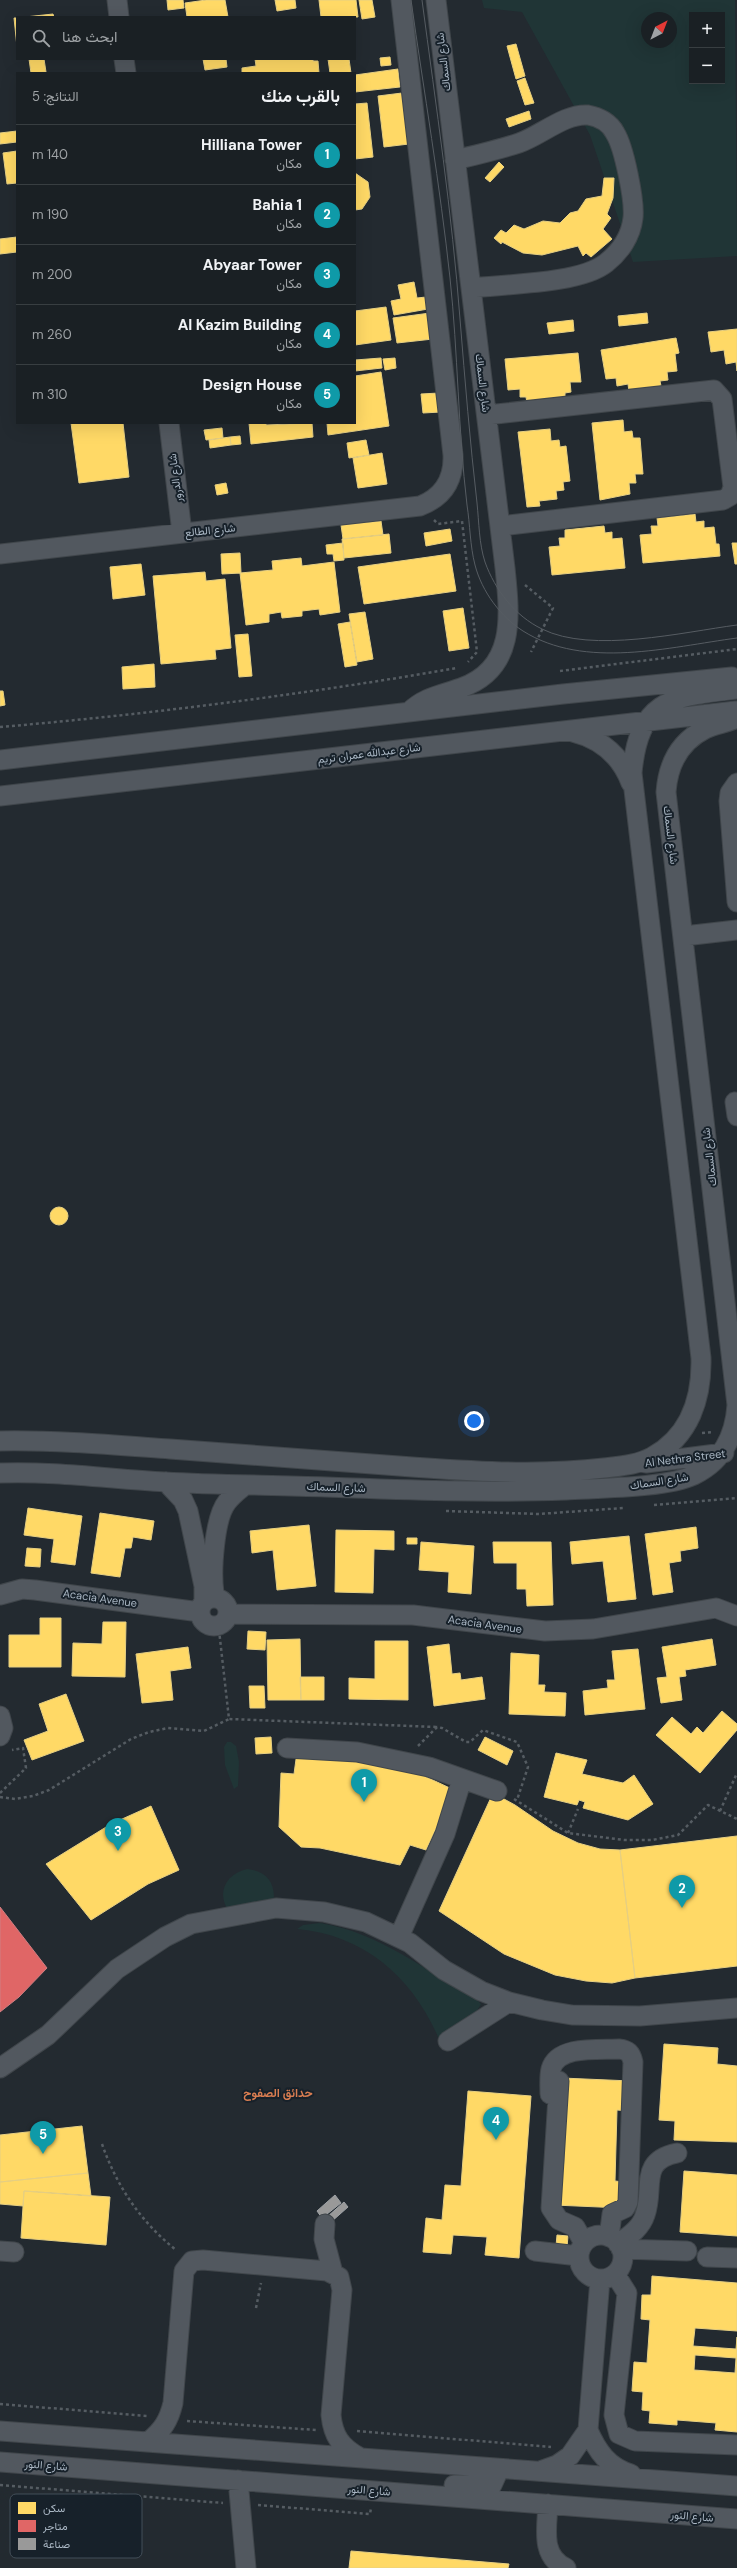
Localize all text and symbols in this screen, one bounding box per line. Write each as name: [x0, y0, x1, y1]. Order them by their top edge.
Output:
north arrow: [641, 12, 677, 48]
map controls: [689, 12, 725, 84]
button: +: [689, 12, 725, 48]
search box: [16, 16, 356, 60]
icon: search: [30, 27, 52, 49]
text: ابحث هنا: [62, 27, 117, 47]
street label: شارع السماك: [432, 31, 455, 92]
button: −: [689, 48, 725, 84]
text: بالقرب منك: [261, 85, 340, 107]
text: النتائج: 5: [32, 88, 78, 105]
text: Hilliana Tower: [201, 135, 302, 155]
text: 140 m: [32, 146, 68, 163]
text: 1: [325, 146, 329, 163]
text: مكان: [276, 155, 302, 172]
text: Bahia 1: [252, 195, 302, 215]
text: 190 m: [32, 206, 68, 223]
text: 2: [323, 206, 331, 223]
text: مكان: [276, 215, 302, 232]
text: Abyaar Tower: [203, 255, 302, 275]
text: 200 m: [32, 266, 72, 283]
text: 3: [323, 266, 331, 283]
text: مكان: [276, 275, 302, 292]
text: Al Kazim Building: [178, 315, 302, 335]
text: 260 m: [32, 326, 72, 343]
text: 4: [323, 326, 331, 343]
text: مكان: [276, 335, 302, 352]
street label: شارع السماك: [471, 353, 494, 414]
text: Design House: [202, 375, 302, 395]
text: 310 m: [32, 386, 67, 403]
text: 5: [323, 386, 331, 403]
text: مكان: [276, 395, 302, 412]
street label: شارع الدرور: [165, 452, 186, 504]
street label: شارع الطالع: [184, 520, 236, 541]
street label: شارع عبدالله عمران تريم: [317, 740, 422, 767]
street label: شارع السماك: [659, 805, 682, 866]
street label: شارع السماك: [698, 1126, 721, 1187]
your location: [464, 1411, 484, 1431]
street label: Al Nethra Street: [644, 1446, 726, 1470]
street label: شارع السماك: [629, 1469, 690, 1494]
street label: شارع السماك: [306, 1479, 366, 1496]
street label: Acacia Avenue: [62, 1586, 138, 1610]
street label: Acacia Avenue: [447, 1612, 523, 1636]
pin: 1: [351, 1769, 377, 1802]
pin: 3: [105, 1818, 131, 1851]
pin: 2: [669, 1875, 695, 1908]
district label: حدائق الصفوح: [243, 2085, 313, 2101]
pin: 4: [483, 2107, 509, 2140]
pin: 5: [30, 2121, 56, 2154]
street label: شارع النور: [23, 2456, 68, 2475]
street label: شارع النور: [346, 2481, 391, 2500]
legend: [10, 2494, 142, 2558]
text: سكن: [43, 2501, 66, 2515]
street label: شارع النور: [669, 2507, 714, 2526]
text: متاجر: [42, 2519, 68, 2533]
text: صناعة: [43, 2537, 70, 2551]

